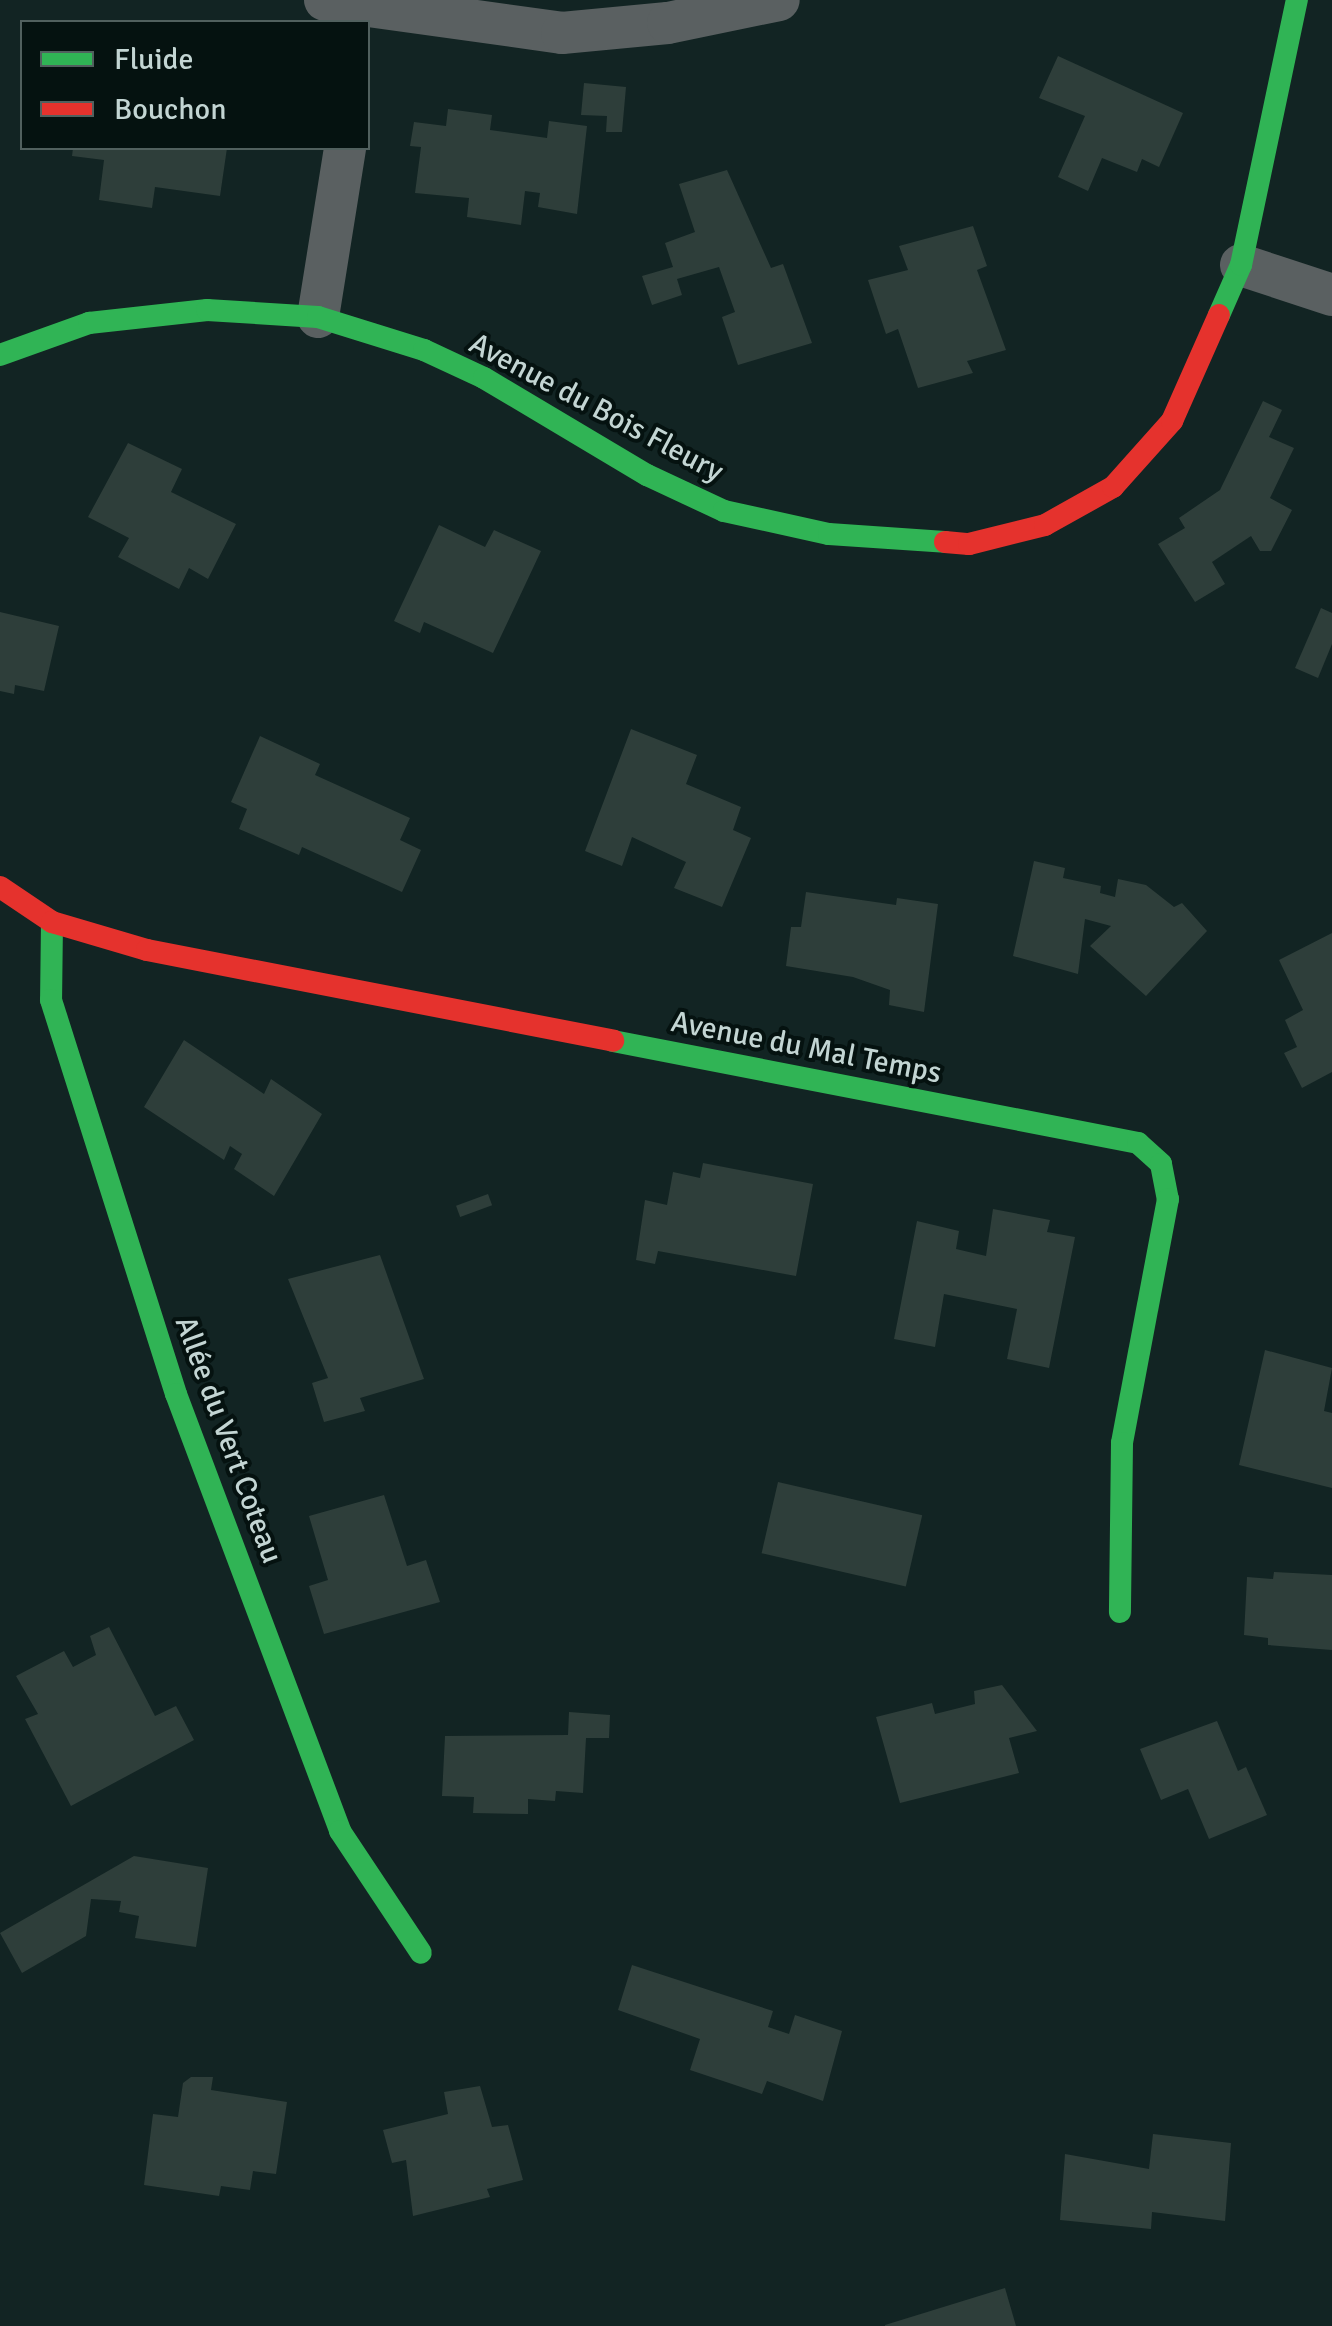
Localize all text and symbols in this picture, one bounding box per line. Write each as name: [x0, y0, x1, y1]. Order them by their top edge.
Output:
legend: [20, 20, 370, 150]
text: Fluide: [114, 41, 193, 78]
text: Bouchon: [114, 91, 227, 128]
street label: Avenue du Bois Fleury: [463, 326, 729, 490]
street label: Avenue du Mal Temps: [668, 1004, 944, 1092]
street label: Allée du Vert Coteau: [167, 1312, 289, 1568]

